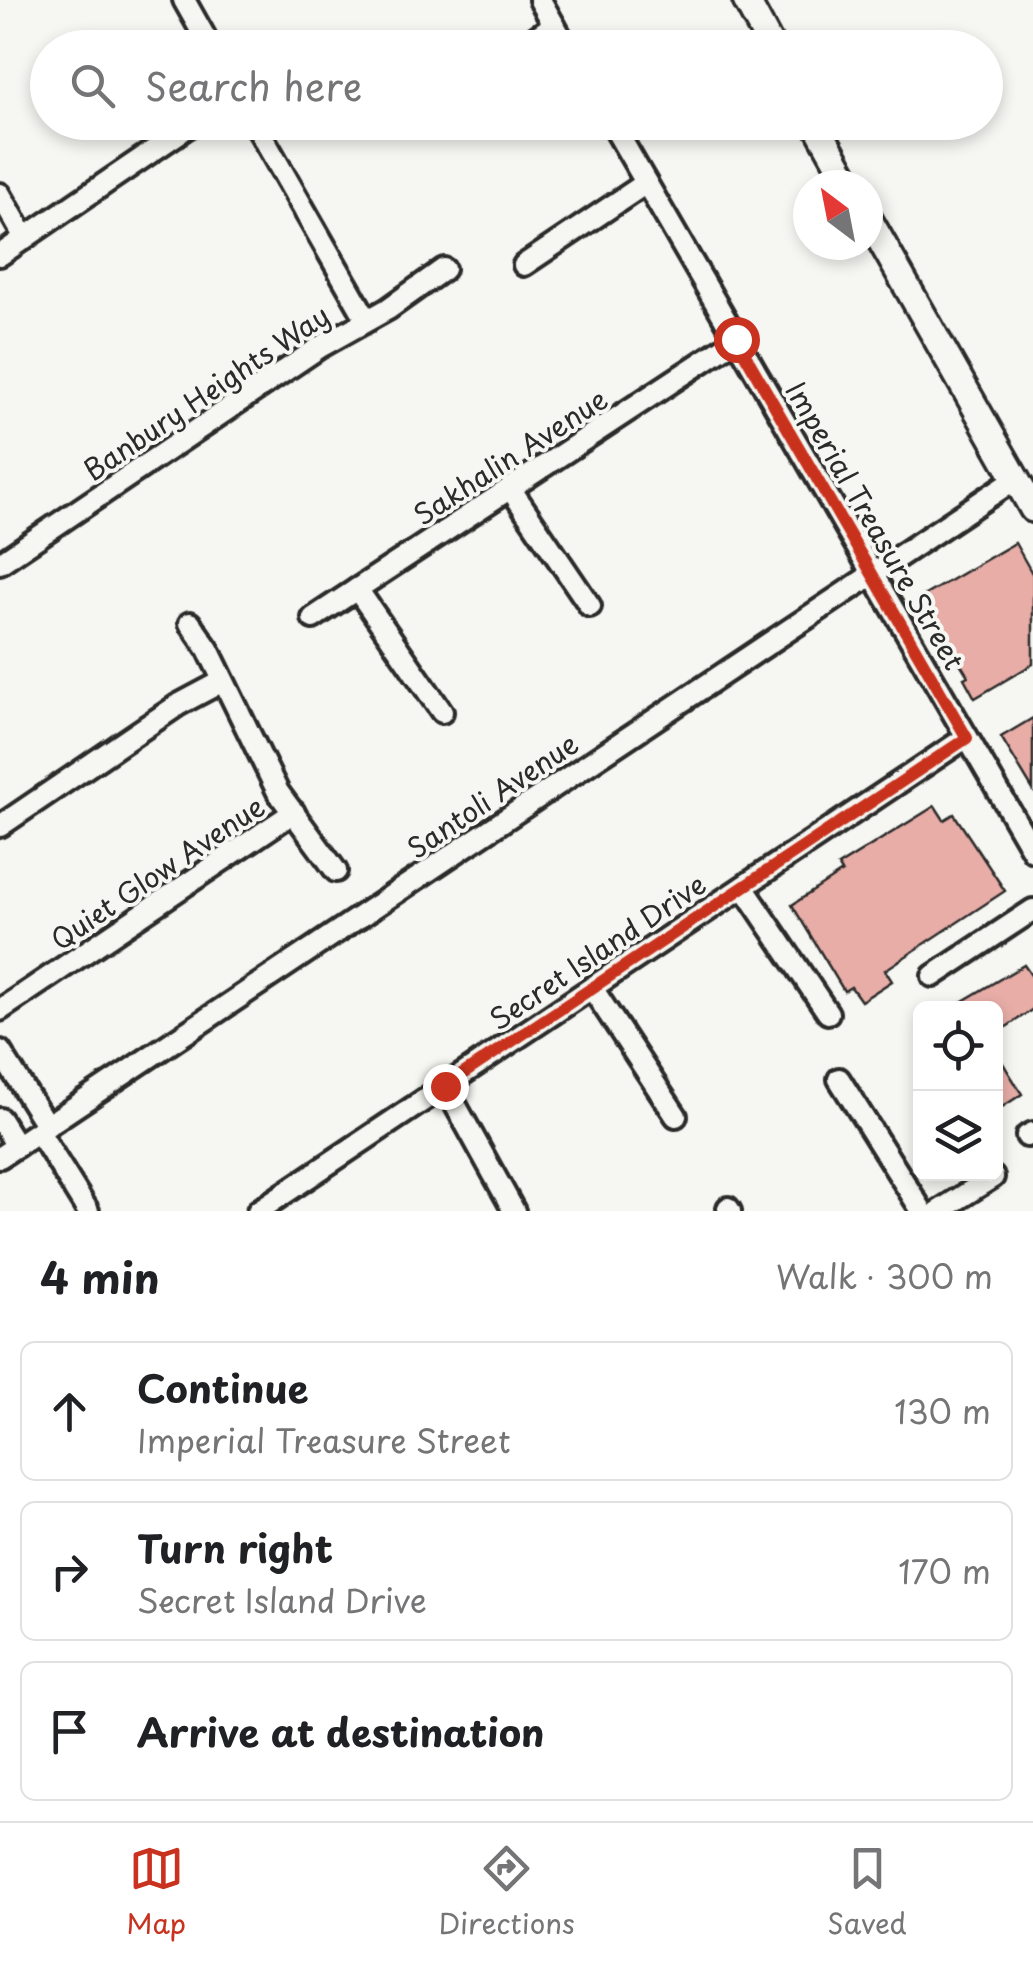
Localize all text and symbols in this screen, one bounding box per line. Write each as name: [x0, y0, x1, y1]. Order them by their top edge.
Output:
search box: [30, 30, 1003, 140]
text: Search here: [145, 57, 362, 114]
icon: search: [65, 58, 120, 113]
north arrow: [793, 170, 883, 260]
street label: Banbury Heights Way: [74, 293, 338, 491]
route start: [714, 317, 760, 363]
street label: Imperial Treasure Street: [776, 373, 976, 677]
street label: Sakhalin Avenue: [404, 377, 616, 535]
street label: Santoli Avenue: [398, 722, 586, 868]
street label: Quiet Glow Avenue: [41, 784, 273, 960]
street label: Secret Island Drive: [480, 862, 714, 1040]
map controls: [913, 1001, 1003, 1181]
button: locate: [913, 1001, 1003, 1091]
route end: [423, 1064, 469, 1110]
button: layers: [913, 1091, 1003, 1181]
text: 4 min: [40, 1245, 160, 1308]
text: Walk · 300 m: [776, 1252, 993, 1300]
text: Continue: [137, 1359, 308, 1416]
icon: ahead: [42, 1384, 97, 1439]
text: 130 m: [894, 1387, 991, 1435]
text: Imperial Treasure Street: [137, 1416, 511, 1464]
text: Turn right: [137, 1519, 333, 1576]
icon: right: [42, 1544, 97, 1599]
text: 170 m: [898, 1547, 991, 1595]
text: Secret Island Drive: [137, 1576, 427, 1624]
text: Arrive at destination: [137, 1703, 545, 1760]
icon: arrive: [42, 1704, 97, 1759]
tab: Map: [126, 1841, 186, 1944]
tab: Directions: [439, 1841, 575, 1944]
tab: Saved: [827, 1841, 907, 1944]

